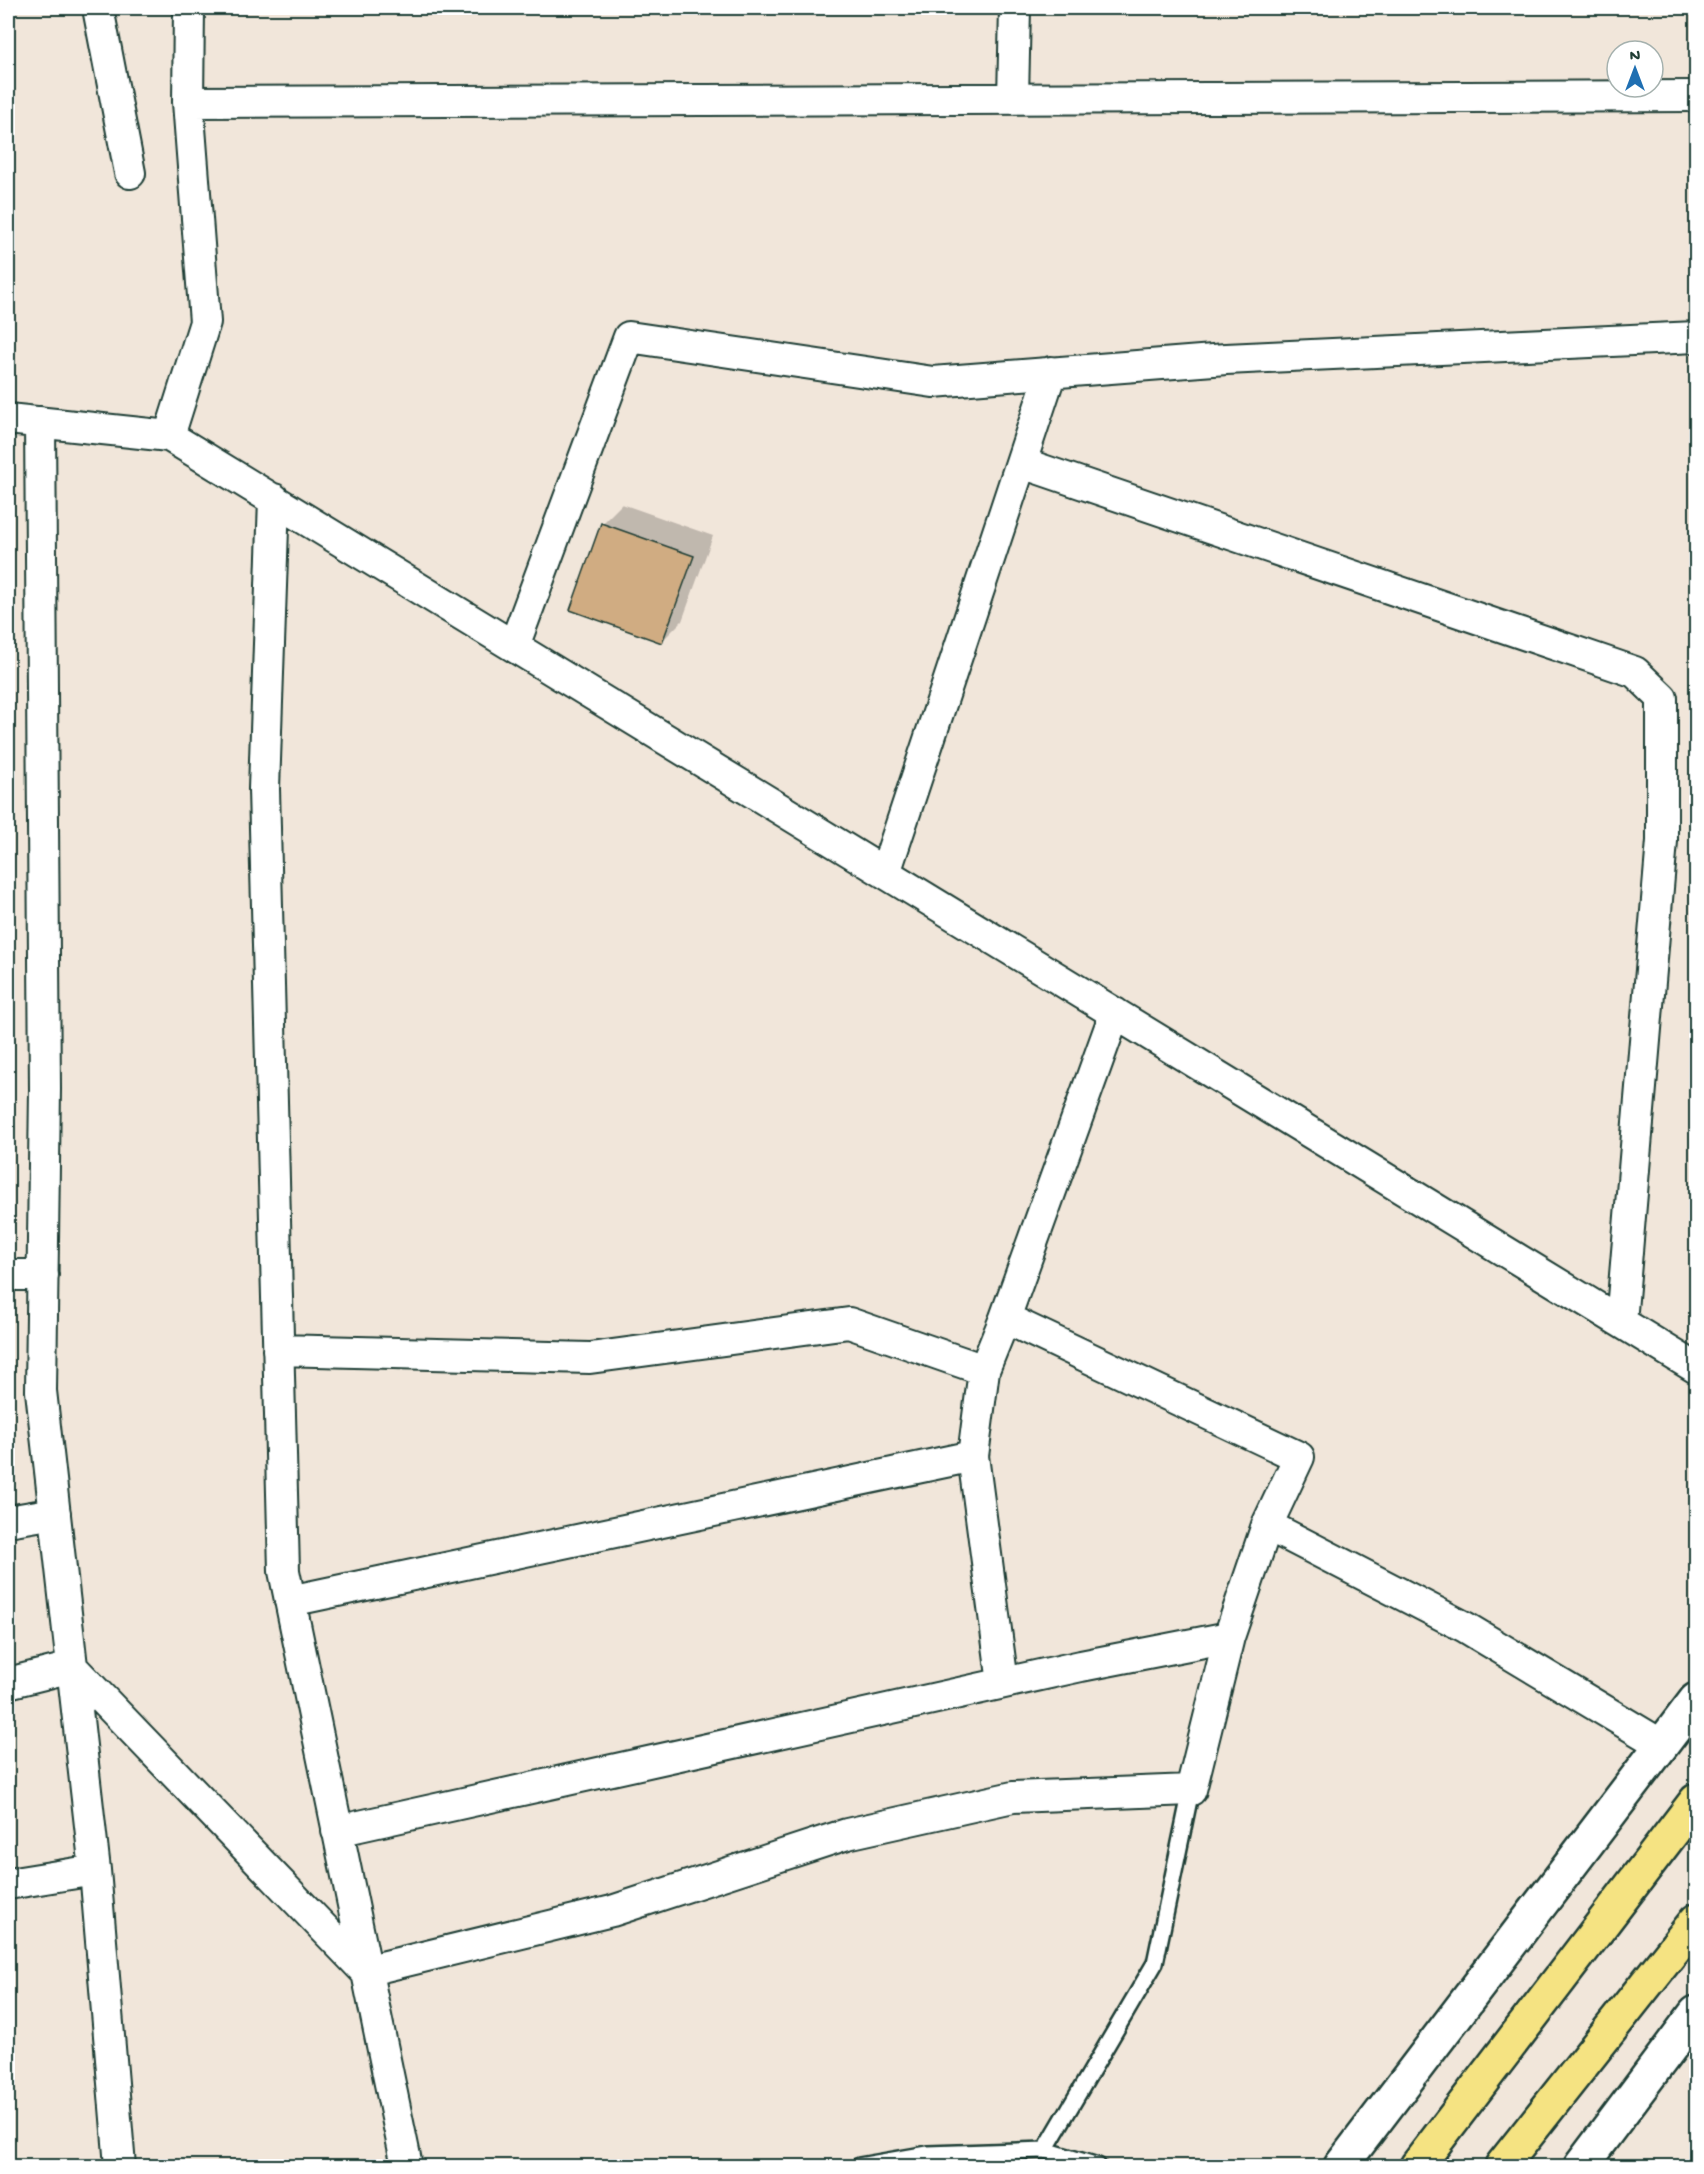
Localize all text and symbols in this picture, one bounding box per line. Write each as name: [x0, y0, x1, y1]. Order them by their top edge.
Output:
north arrow: [1605, 39, 1665, 99]
text: N: [1630, 48, 1641, 67]

